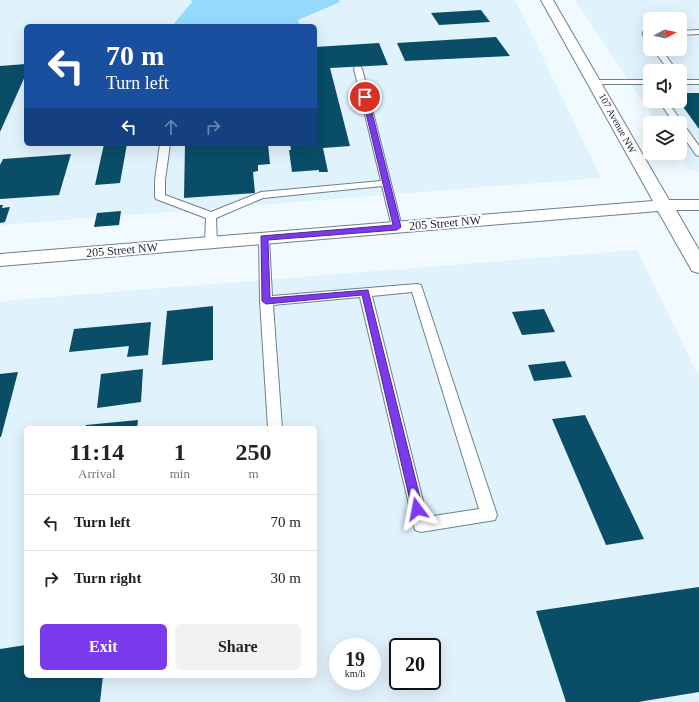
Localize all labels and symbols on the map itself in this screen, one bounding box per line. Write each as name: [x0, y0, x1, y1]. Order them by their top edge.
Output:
north arrow: [643, 12, 687, 56]
pin: [348, 80, 382, 114]
street label: 107 Avenue NW: [597, 92, 639, 155]
street label: 205 Street NW: [409, 213, 482, 233]
street label: 205 Street NW: [86, 240, 159, 260]
position arrow: [396, 488, 438, 530]
speed limit sign: 20: [389, 638, 441, 690]

